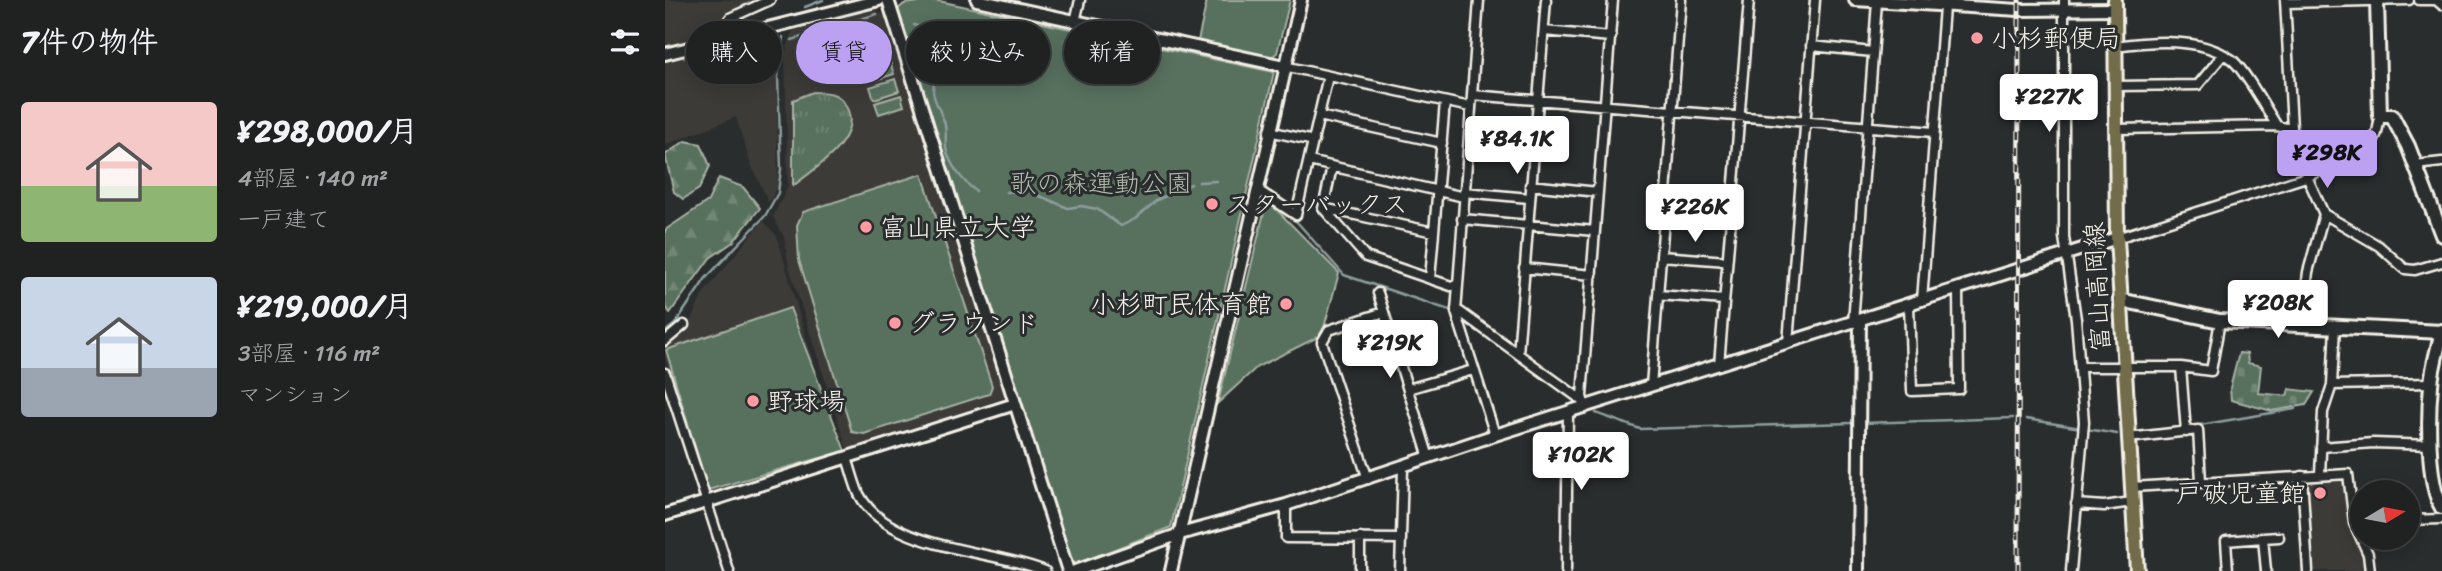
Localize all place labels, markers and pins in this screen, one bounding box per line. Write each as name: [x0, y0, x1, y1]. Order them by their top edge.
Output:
place label: 小杉郵便局: [1991, 15, 2121, 61]
marker: 小杉郵便局: [1969, 30, 1985, 46]
pin: ¥227K: [2000, 74, 2098, 134]
pin: ¥84.1K: [1460, 116, 1574, 176]
pin: ¥298K: [2278, 130, 2376, 190]
place label: スターバックス: [1226, 181, 1408, 227]
pin: ¥226K: [1646, 184, 1744, 244]
marker: スターバックス: [1204, 196, 1220, 212]
place label: 富山県立大学: [880, 204, 1036, 250]
marker: 富山県立大学: [858, 219, 874, 235]
pin: ¥208K: [2229, 280, 2327, 340]
place label: 小杉町民体育館: [1090, 281, 1272, 327]
marker: 小杉町民体育館: [1278, 296, 1294, 312]
place label: グラウンド: [909, 300, 1039, 346]
marker: グラウンド: [887, 315, 903, 331]
pin: ¥219K: [1341, 320, 1439, 380]
place label: 野球場: [767, 378, 845, 424]
marker: 野球場: [745, 393, 761, 409]
pin: ¥102K: [1532, 433, 1630, 492]
place label: 戸破児童館: [2176, 470, 2306, 516]
marker: 戸破児童館: [2312, 485, 2328, 501]

